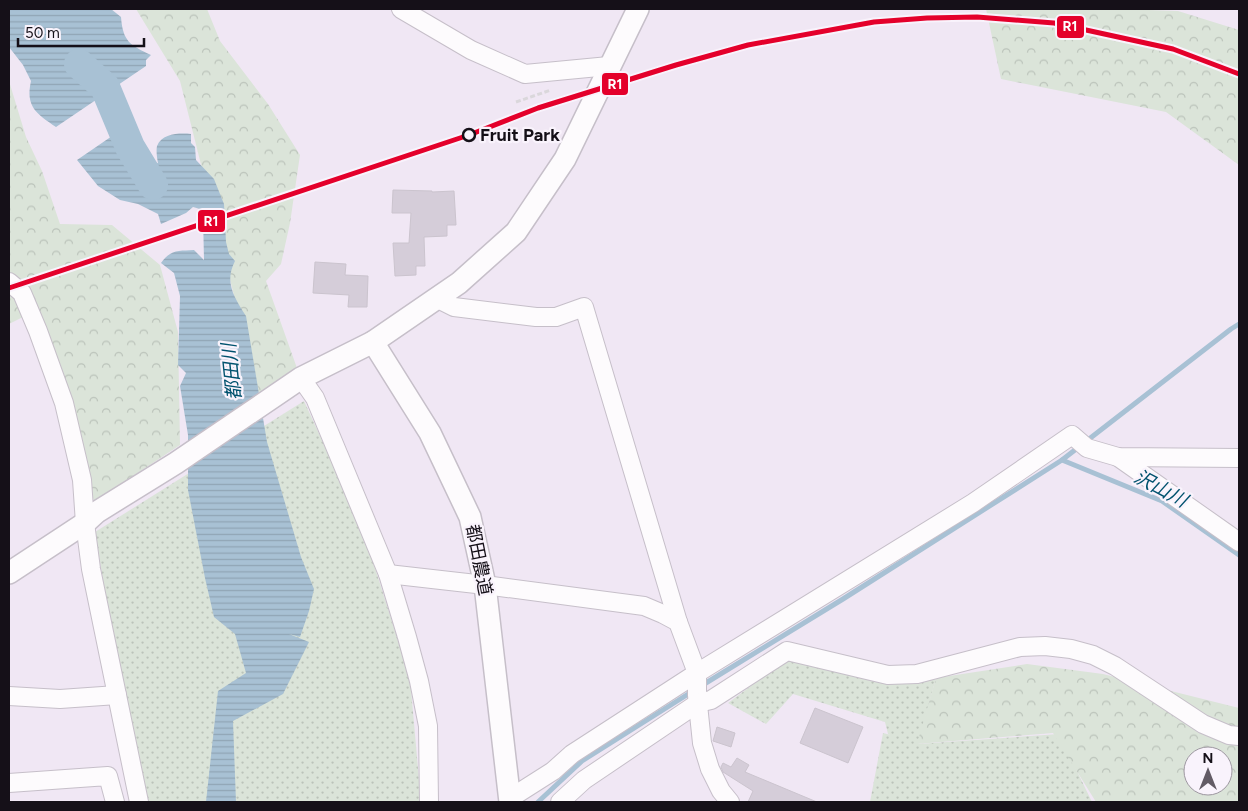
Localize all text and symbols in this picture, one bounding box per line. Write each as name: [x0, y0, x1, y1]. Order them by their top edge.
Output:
scale bar: [18, 15, 144, 47]
line badge: R1: [1056, 15, 1085, 39]
text: R1: [1063, 18, 1077, 35]
text: 50 m: [25, 24, 60, 42]
line badge: R1: [601, 72, 629, 96]
text: R1: [608, 76, 622, 93]
place label: Fruit Park: [480, 124, 560, 146]
marker: Fruit Park: [462, 128, 476, 142]
line badge: R1: [197, 209, 226, 233]
text: R1: [204, 213, 218, 230]
water label: 都田川: [217, 340, 246, 402]
water label: 沢山川: [1130, 465, 1193, 513]
street label: 都田農道: [461, 523, 497, 597]
north arrow: [1183, 746, 1233, 796]
text: N: [1203, 750, 1213, 767]

